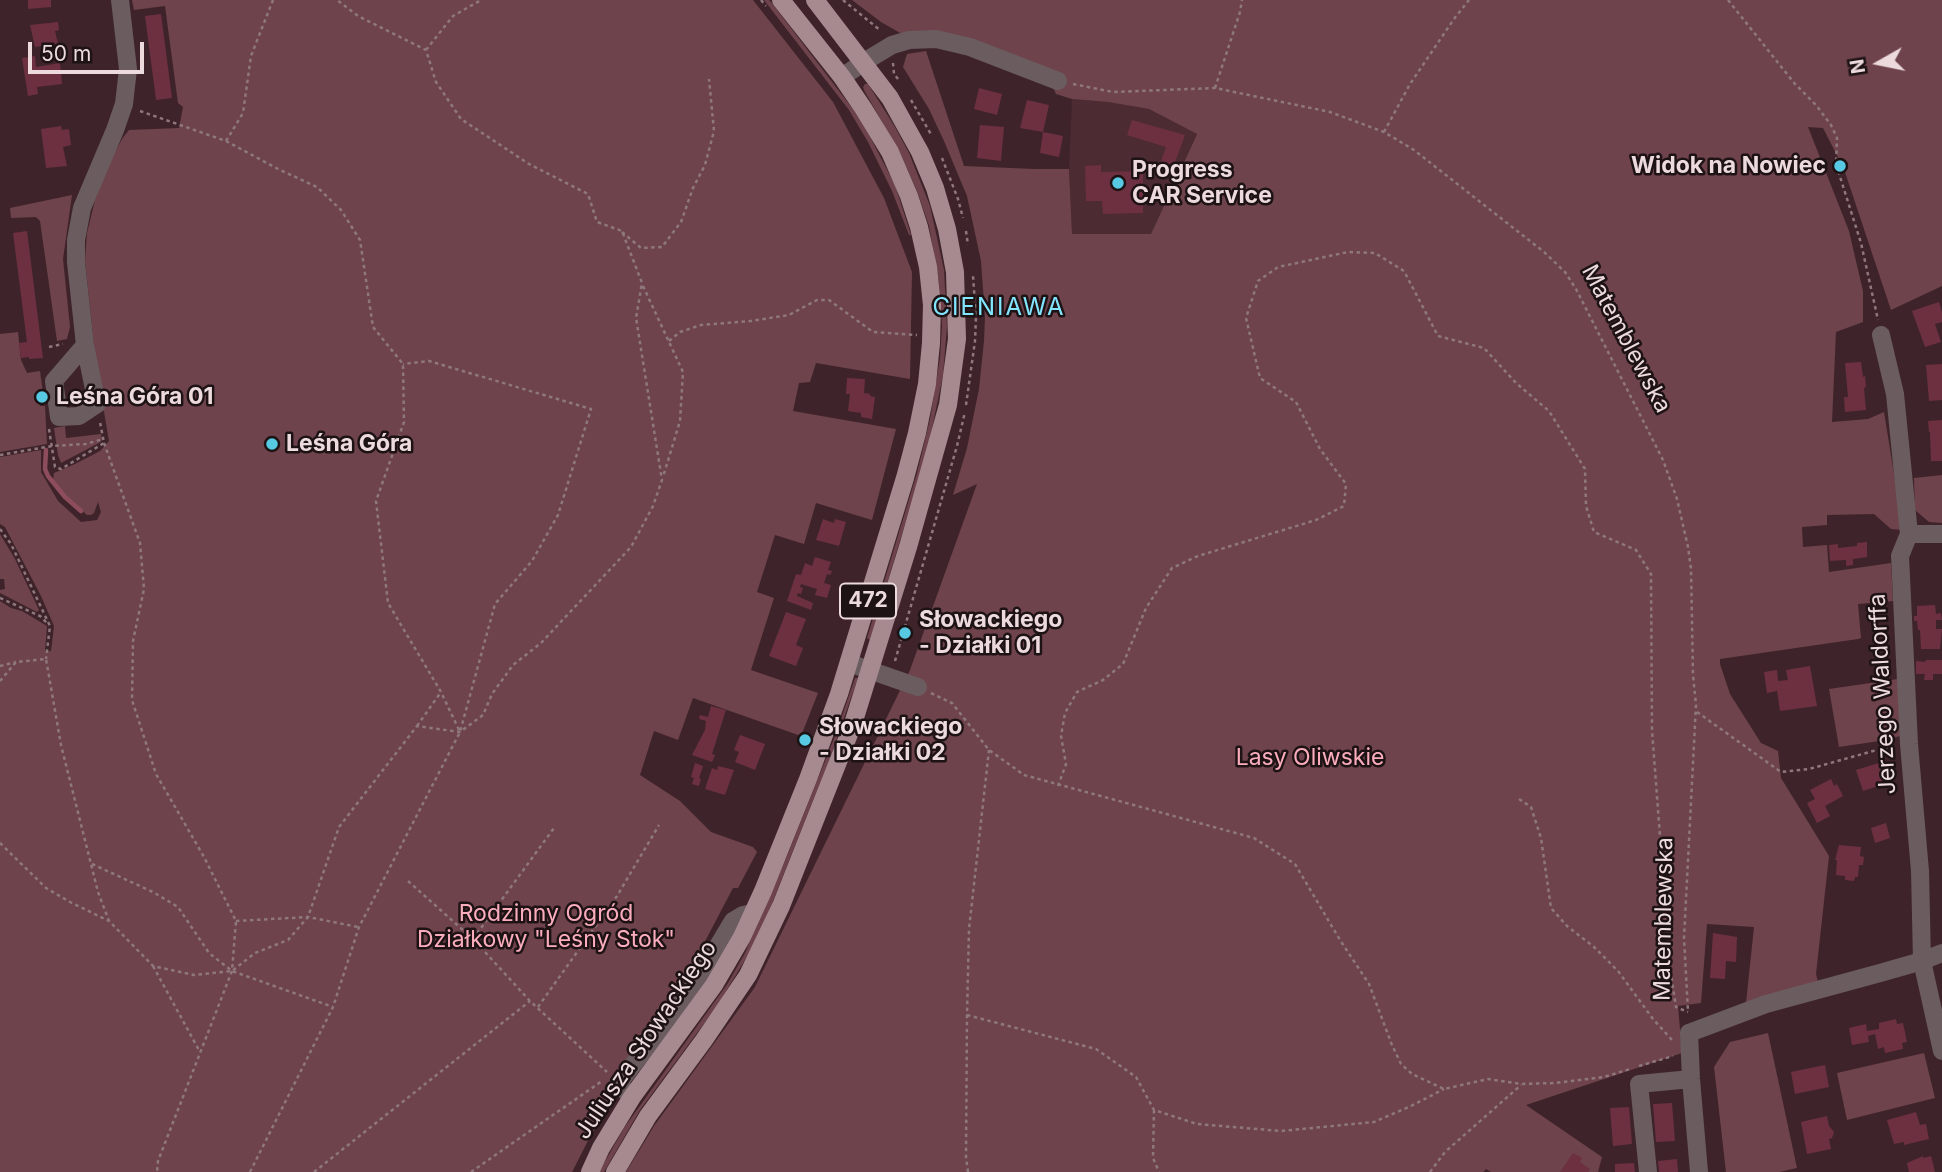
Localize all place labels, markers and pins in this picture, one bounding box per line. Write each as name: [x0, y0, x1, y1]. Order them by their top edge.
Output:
place label: Widok na Nowiec: [1631, 152, 1826, 180]
place label: Progress CAR Service: [1132, 156, 1272, 210]
marker: Widok na Nowiec: [1832, 158, 1848, 174]
marker: Progress CAR Service: [1110, 175, 1126, 191]
place label: Leśna Góra 01: [56, 383, 213, 411]
marker: Leśna Góra 01: [34, 389, 50, 405]
place label: Leśna Góra: [286, 430, 412, 458]
marker: Leśna Góra: [264, 436, 280, 452]
place label: Słowackiego - Działki 01: [919, 606, 1062, 660]
marker: Słowackiego - Działki 01: [897, 625, 913, 641]
place label: Słowackiego - Działki 02: [819, 713, 962, 767]
marker: Słowackiego - Działki 02: [797, 732, 813, 748]

